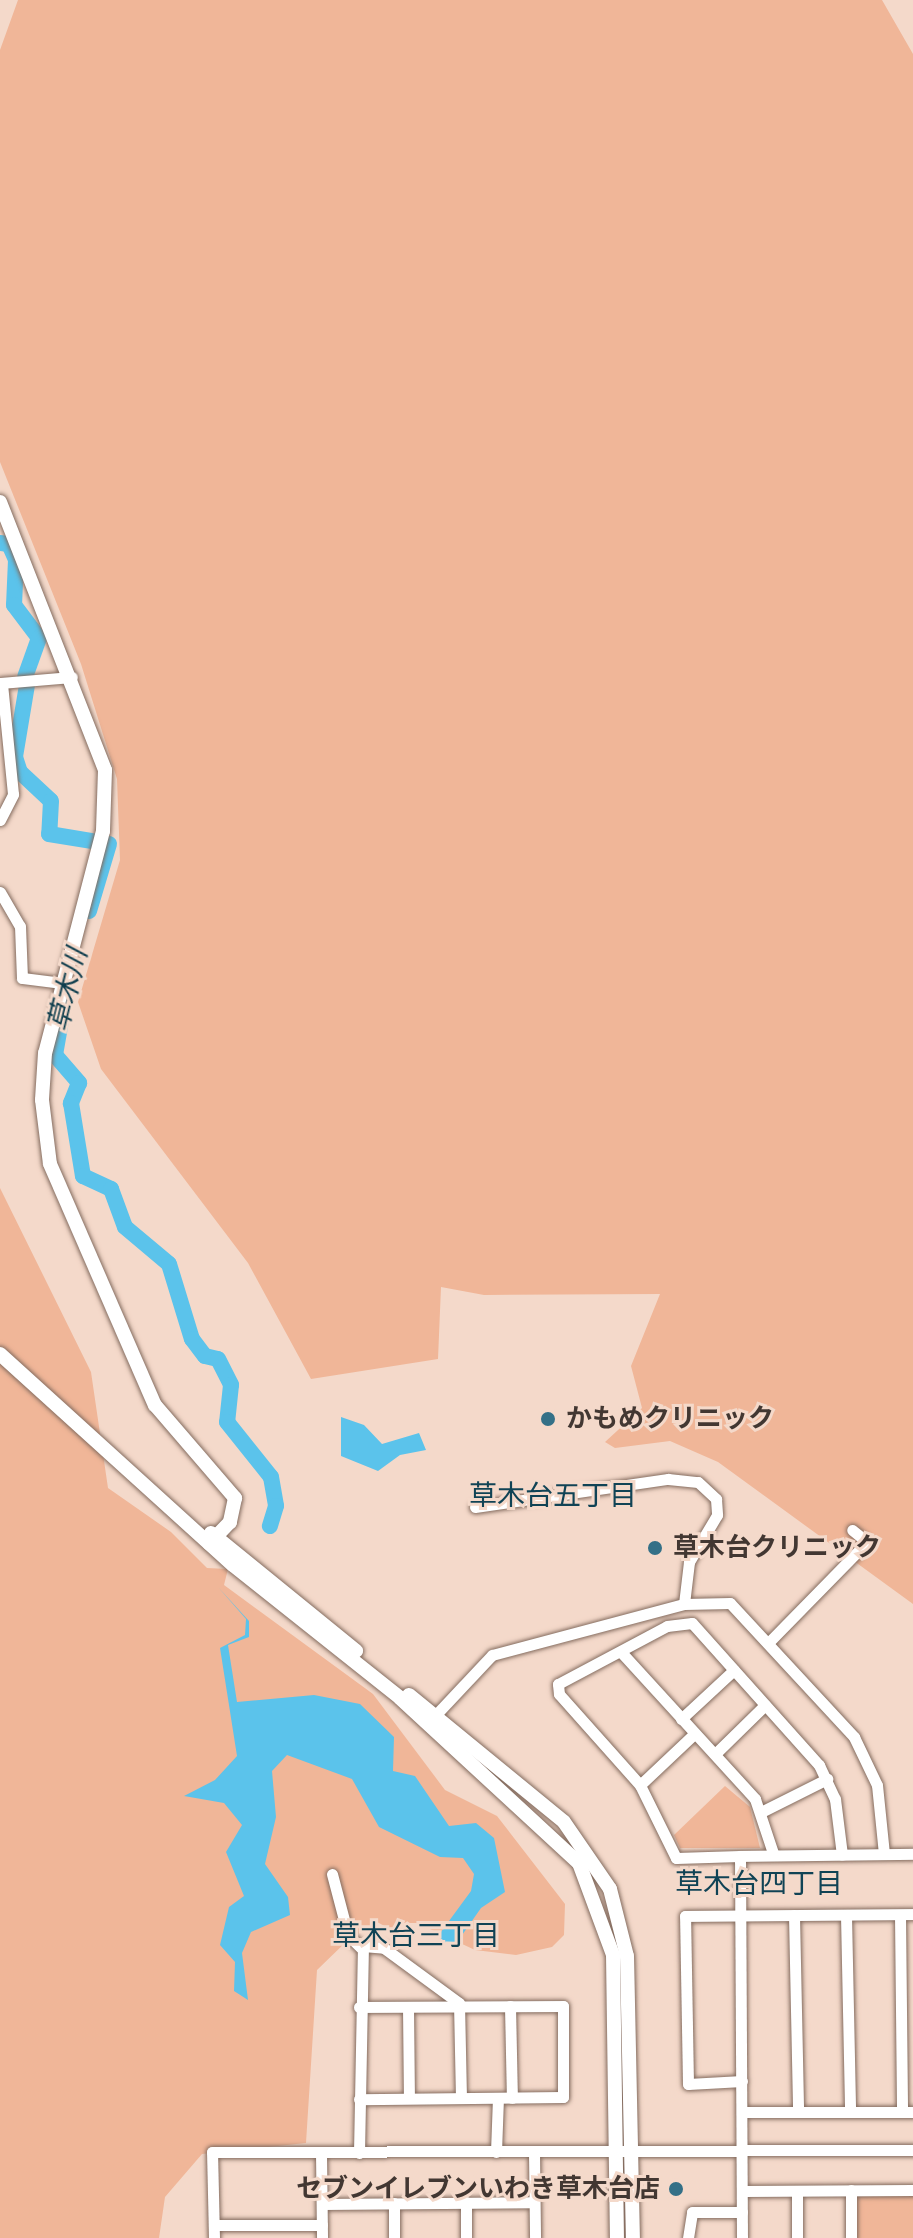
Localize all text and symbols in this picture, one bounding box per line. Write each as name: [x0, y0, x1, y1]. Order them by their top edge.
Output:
water label: 草木川: [42, 945, 94, 1035]
place label: かもめクリニック: [566, 1403, 774, 1435]
marker: かもめクリニック: [537, 1408, 559, 1430]
district label: 草木台五丁目: [469, 1479, 637, 1513]
place label: 草木台クリニック: [673, 1532, 881, 1564]
marker: 草木台クリニック: [644, 1537, 666, 1559]
district label: 草木台四丁目: [675, 1867, 843, 1901]
district label: 草木台三丁目: [332, 1919, 500, 1953]
place label: セブンイレブンいわき草木台店: [296, 2173, 660, 2205]
marker: セブンイレブンいわき草木台店: [667, 2180, 685, 2198]

